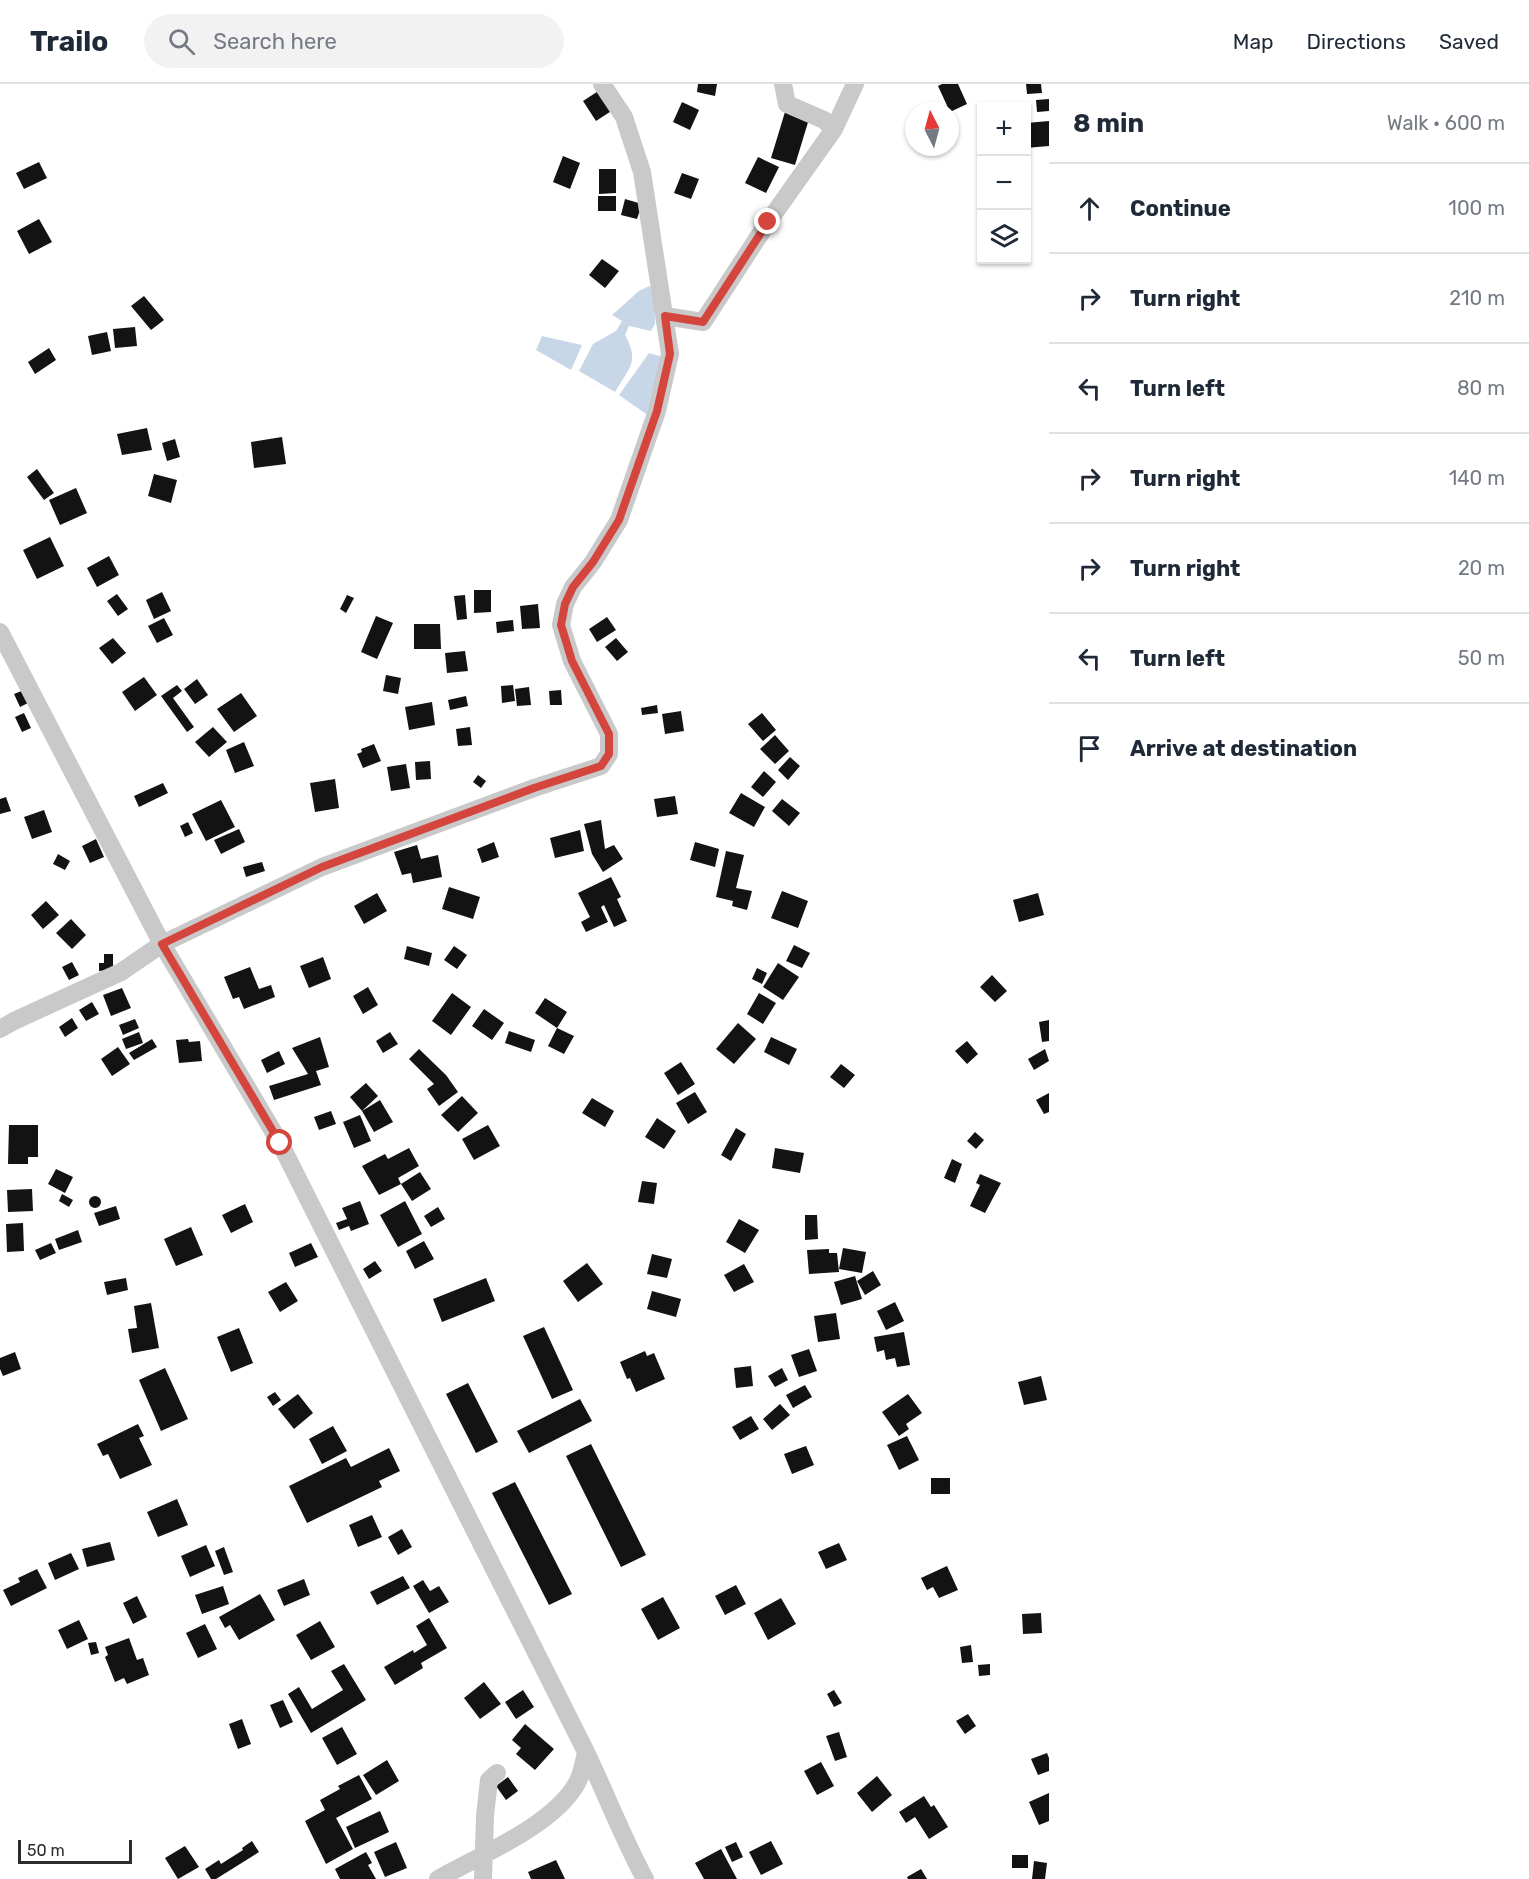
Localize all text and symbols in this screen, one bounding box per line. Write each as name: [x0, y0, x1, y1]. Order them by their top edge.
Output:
search box: [144, 14, 564, 68]
text: Trailo: [30, 25, 108, 58]
icon: search: [165, 25, 198, 58]
text: Search here: [213, 28, 337, 55]
text: Map: [1233, 29, 1274, 54]
text: Directions: [1307, 29, 1406, 54]
text: Saved: [1439, 29, 1499, 54]
north arrow: [905, 102, 959, 156]
map controls: [977, 102, 1031, 264]
button: +: [977, 102, 1031, 156]
text: 8 min: [1073, 108, 1144, 139]
text: Walk · 600 m: [1387, 111, 1505, 135]
button: −: [977, 156, 1031, 210]
icon: ahead: [1073, 192, 1106, 225]
text: Continue: [1130, 195, 1231, 222]
text: 100 m: [1448, 196, 1505, 220]
route end: [754, 208, 780, 234]
button: layers: [977, 210, 1031, 264]
icon: right: [1073, 282, 1106, 315]
text: Turn right: [1130, 285, 1240, 312]
text: 210 m: [1449, 286, 1505, 310]
icon: left: [1073, 372, 1106, 405]
text: Turn left: [1130, 375, 1225, 402]
text: 80 m: [1457, 376, 1505, 400]
icon: right: [1073, 462, 1106, 495]
text: Turn right: [1130, 465, 1240, 492]
text: 140 m: [1449, 466, 1505, 490]
icon: right: [1073, 552, 1106, 585]
text: Turn right: [1130, 555, 1240, 582]
text: 20 m: [1458, 556, 1505, 580]
icon: left: [1073, 642, 1106, 675]
text: Turn left: [1130, 645, 1225, 672]
text: 50 m: [1458, 646, 1505, 670]
icon: arrive: [1073, 732, 1106, 765]
text: Arrive at destination: [1130, 735, 1357, 762]
route start: [266, 1129, 292, 1155]
scale bar: [18, 1837, 132, 1864]
text: 50 m: [27, 1841, 65, 1860]

